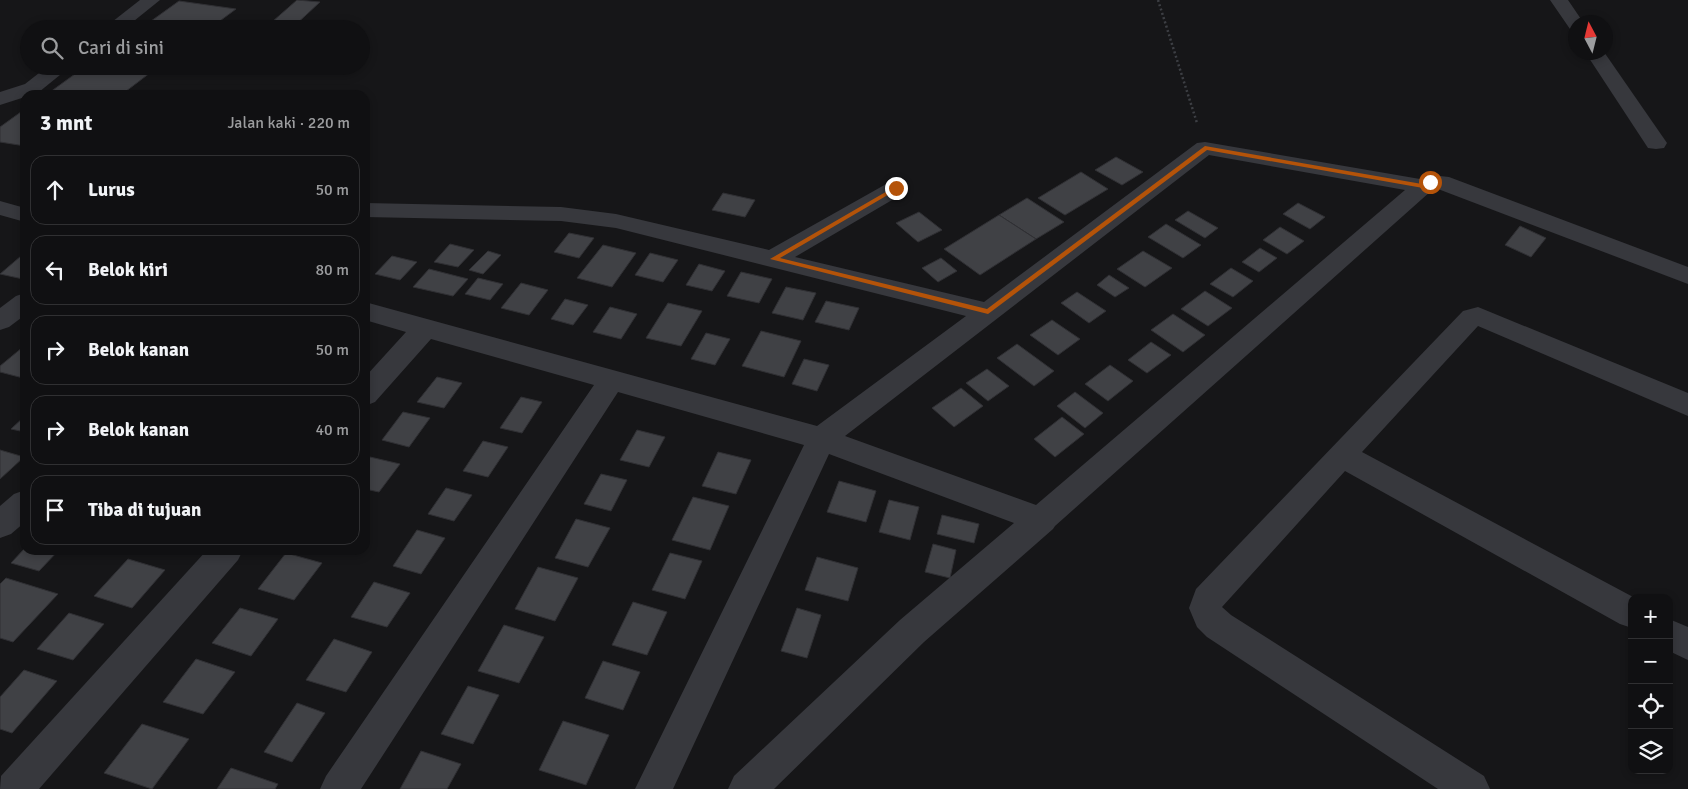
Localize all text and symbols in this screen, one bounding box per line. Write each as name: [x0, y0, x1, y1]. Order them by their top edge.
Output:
north arrow: [1568, 15, 1613, 60]
search box: [20, 20, 370, 75]
icon: search: [38, 34, 66, 62]
text: Cari di sini: [78, 36, 164, 60]
text: 3 mnt: [40, 110, 92, 136]
text: Jalan kaki · 220 m: [228, 113, 350, 133]
route start: [1419, 171, 1442, 194]
icon: ahead: [41, 176, 69, 204]
route end: [885, 177, 908, 200]
text: Lurus: [88, 178, 135, 202]
text: 50 m: [315, 180, 349, 200]
icon: left: [41, 256, 69, 284]
text: Belok kiri: [88, 258, 168, 282]
text: 80 m: [315, 260, 349, 280]
icon: right: [41, 336, 69, 364]
text: Belok kanan: [88, 338, 189, 362]
text: 50 m: [315, 340, 349, 360]
icon: right: [41, 416, 69, 444]
text: Belok kanan: [88, 418, 189, 442]
text: 40 m: [315, 420, 349, 440]
icon: arrive: [41, 496, 69, 524]
text: Tiba di tujuan: [88, 498, 201, 522]
map controls: [1628, 594, 1673, 774]
button: +: [1628, 594, 1673, 639]
button: −: [1628, 639, 1673, 684]
button: locate: [1628, 684, 1673, 729]
button: layers: [1628, 729, 1673, 774]

